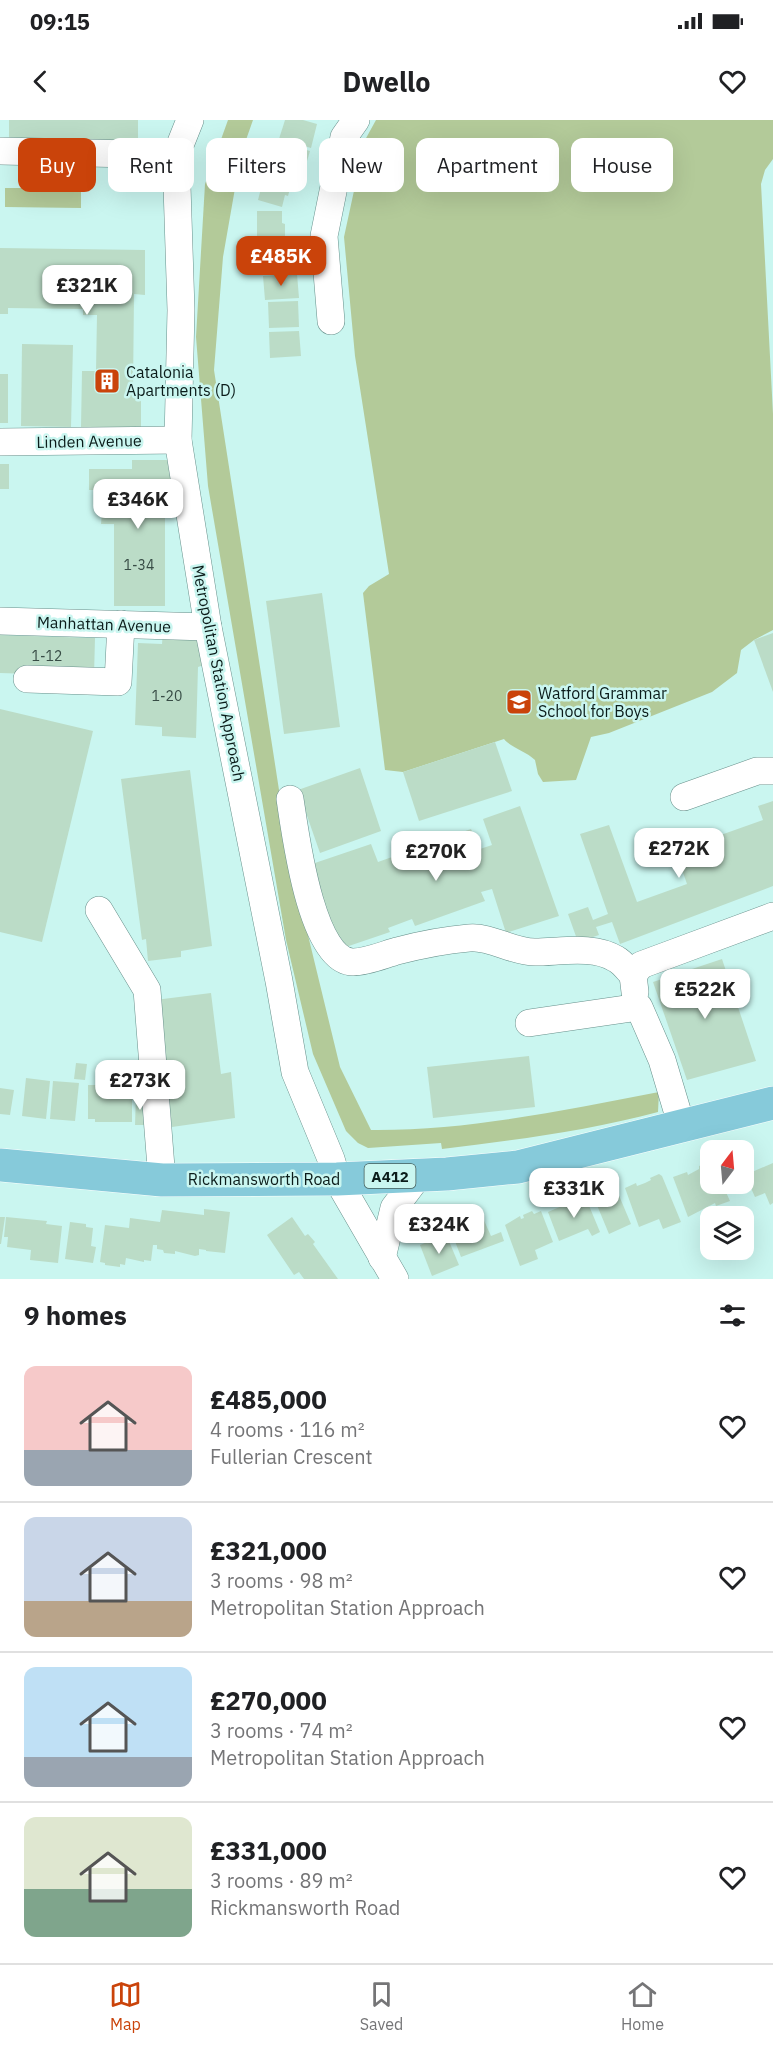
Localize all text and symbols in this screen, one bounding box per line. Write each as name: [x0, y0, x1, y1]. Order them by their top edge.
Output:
text: 09:15: [30, 7, 90, 36]
text: Dwello: [343, 64, 430, 99]
icon: back: [24, 65, 57, 98]
icon: heart: [716, 65, 749, 98]
chip: Buy: [18, 138, 96, 192]
chip: Rent: [108, 138, 194, 192]
chip: Filters: [206, 138, 307, 192]
chip: New: [319, 138, 404, 192]
chip: Apartment: [416, 138, 559, 192]
chip: House: [571, 138, 673, 192]
pin: £485K: [239, 236, 323, 287]
text: £485K: [250, 242, 312, 269]
pin: £321K: [45, 265, 129, 316]
text: £321K: [56, 271, 118, 298]
place label: Catalonia Apartments (D): [126, 362, 236, 400]
building icon: Catalonia Apartments (D): [92, 366, 122, 396]
street label: Linden Avenue: [36, 430, 142, 452]
pin: £346K: [96, 479, 180, 530]
text: £346K: [107, 485, 169, 512]
house number: 1-34: [124, 556, 154, 574]
street label: Metropolitan Station Approach: [188, 563, 250, 783]
street label: Manhattan Avenue: [37, 612, 172, 636]
house number: 1-12: [32, 647, 62, 665]
place label: Watford Grammar School for Boys: [538, 683, 667, 721]
house number: 1-20: [152, 687, 182, 705]
school or university icon: Watford Grammar School for Boys: [504, 687, 534, 717]
pin: £272K: [637, 828, 721, 879]
pin: £270K: [394, 831, 478, 882]
text: £272K: [648, 834, 710, 861]
text: £270K: [405, 837, 467, 864]
pin: £522K: [663, 969, 747, 1020]
text: £522K: [674, 975, 736, 1002]
pin: £273K: [98, 1060, 182, 1111]
text: £273K: [109, 1066, 171, 1093]
north arrow: [700, 1140, 754, 1194]
map controls: [700, 1140, 754, 1260]
road number: A412: [364, 1164, 416, 1188]
pin: £331K: [532, 1168, 616, 1219]
street label: Rickmansworth Road: [188, 1169, 340, 1189]
text: £331K: [543, 1174, 605, 1201]
pin: £324K: [397, 1204, 481, 1255]
button: layers: [700, 1206, 754, 1260]
text: £324K: [408, 1210, 470, 1237]
text: 9 homes: [24, 1298, 127, 1332]
icon: filters: [716, 1299, 749, 1332]
text: £485,000: [210, 1382, 327, 1416]
icon: home: [72, 1390, 144, 1462]
icon: heart: [716, 1410, 749, 1443]
text: 4 rooms · 116 m²: [210, 1416, 365, 1443]
text: Fullerian Crescent: [210, 1443, 373, 1470]
text: £321,000: [210, 1533, 327, 1567]
icon: home: [72, 1541, 144, 1613]
icon: heart: [716, 1561, 749, 1594]
text: 3 rooms · 98 m²: [210, 1567, 353, 1594]
text: Metropolitan Station Approach: [210, 1594, 485, 1621]
text: £270,000: [210, 1683, 327, 1717]
icon: home: [72, 1691, 144, 1763]
icon: heart: [716, 1711, 749, 1744]
text: 3 rooms · 74 m²: [210, 1717, 353, 1744]
text: Metropolitan Station Approach: [210, 1744, 485, 1771]
text: £331,000: [210, 1833, 327, 1867]
icon: home: [72, 1841, 144, 1913]
icon: heart: [716, 1861, 749, 1894]
text: 3 rooms · 89 m²: [210, 1867, 353, 1894]
text: Rickmansworth Road: [210, 1894, 400, 1921]
tab: Map: [109, 1978, 142, 2034]
tab: Saved: [360, 1978, 403, 2034]
tab: Home: [621, 1978, 664, 2034]

